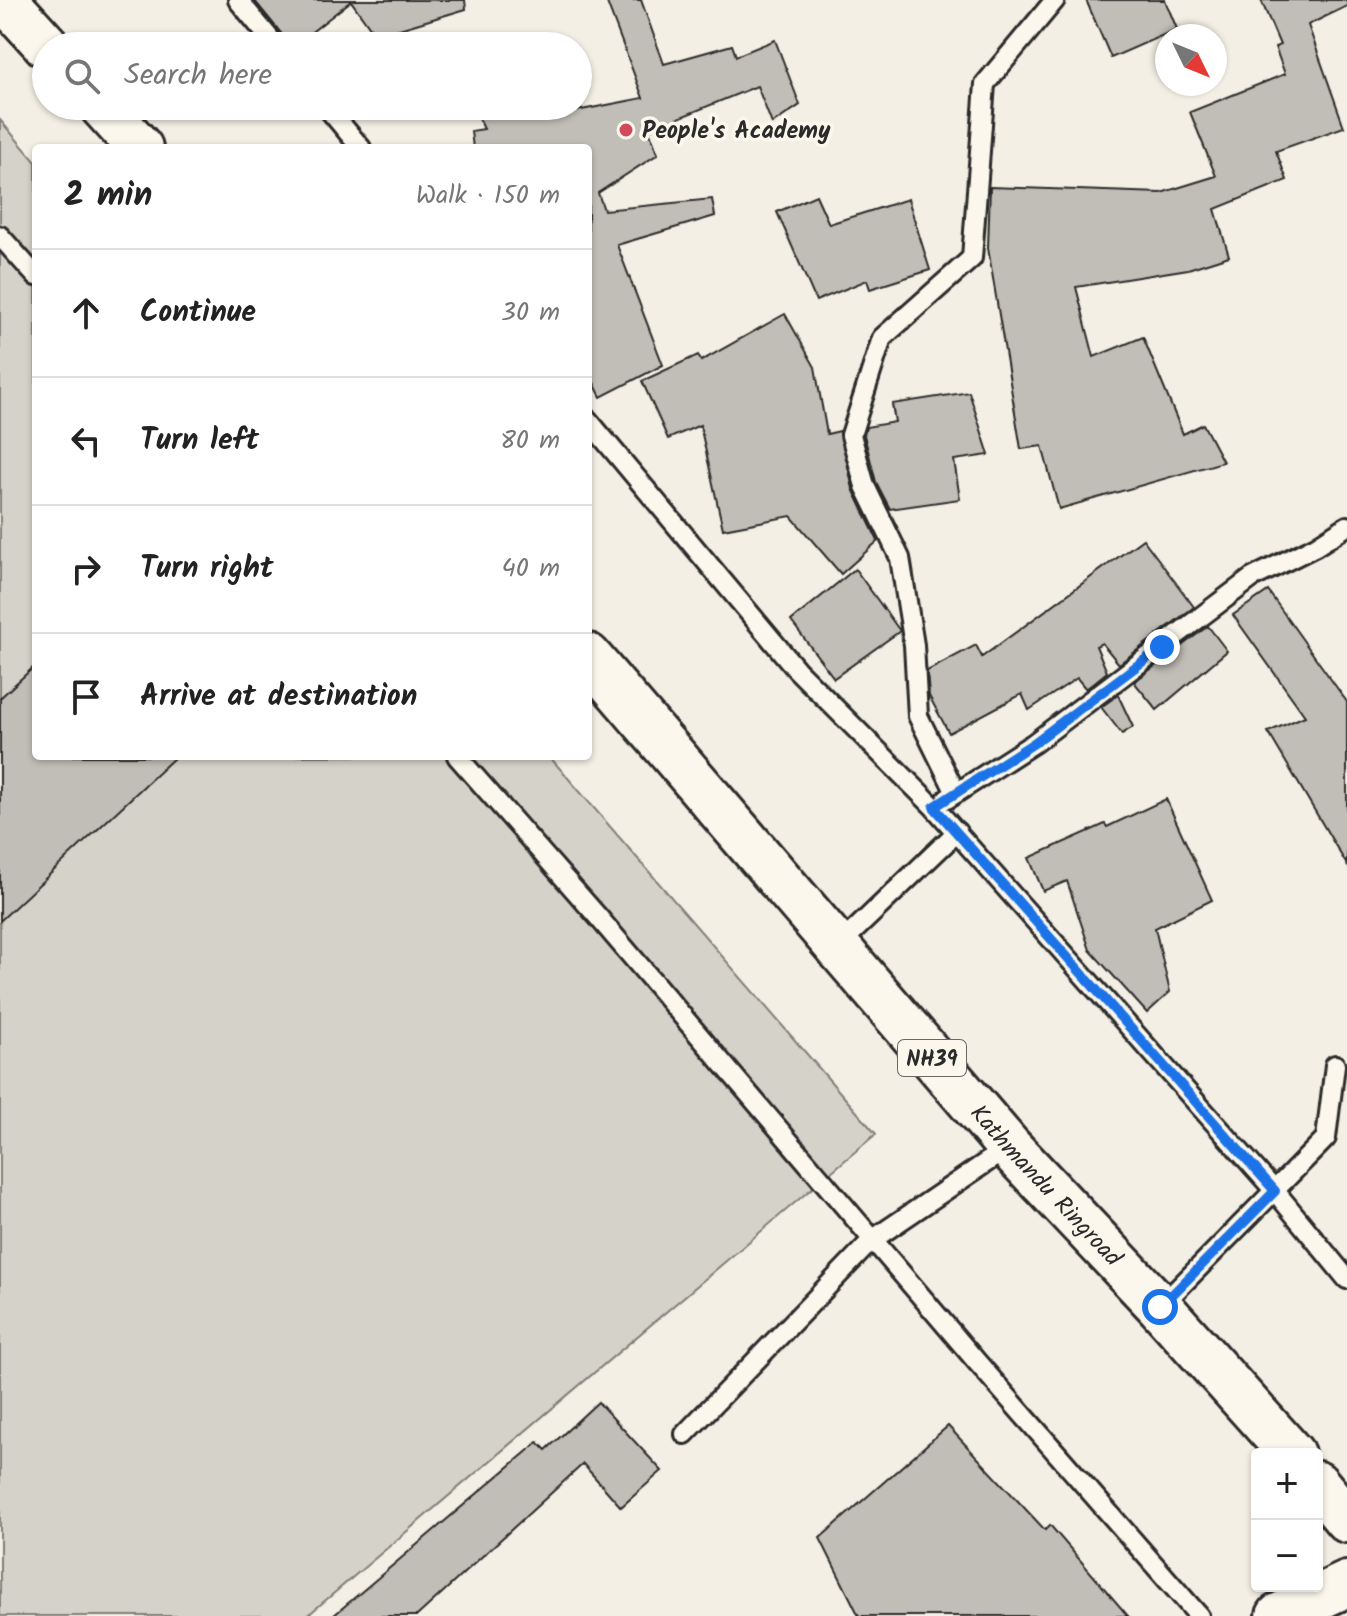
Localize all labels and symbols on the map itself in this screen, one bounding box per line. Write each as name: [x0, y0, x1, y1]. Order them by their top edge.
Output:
north arrow: [1155, 24, 1227, 96]
place label: People's Academy: [642, 112, 831, 151]
marker: People's Academy: [617, 121, 635, 139]
route end: [1144, 629, 1180, 665]
road number: NH39: [898, 1040, 966, 1076]
street label: Kathmandu Ringroad: [959, 1096, 1131, 1277]
route start: [1142, 1289, 1178, 1325]

